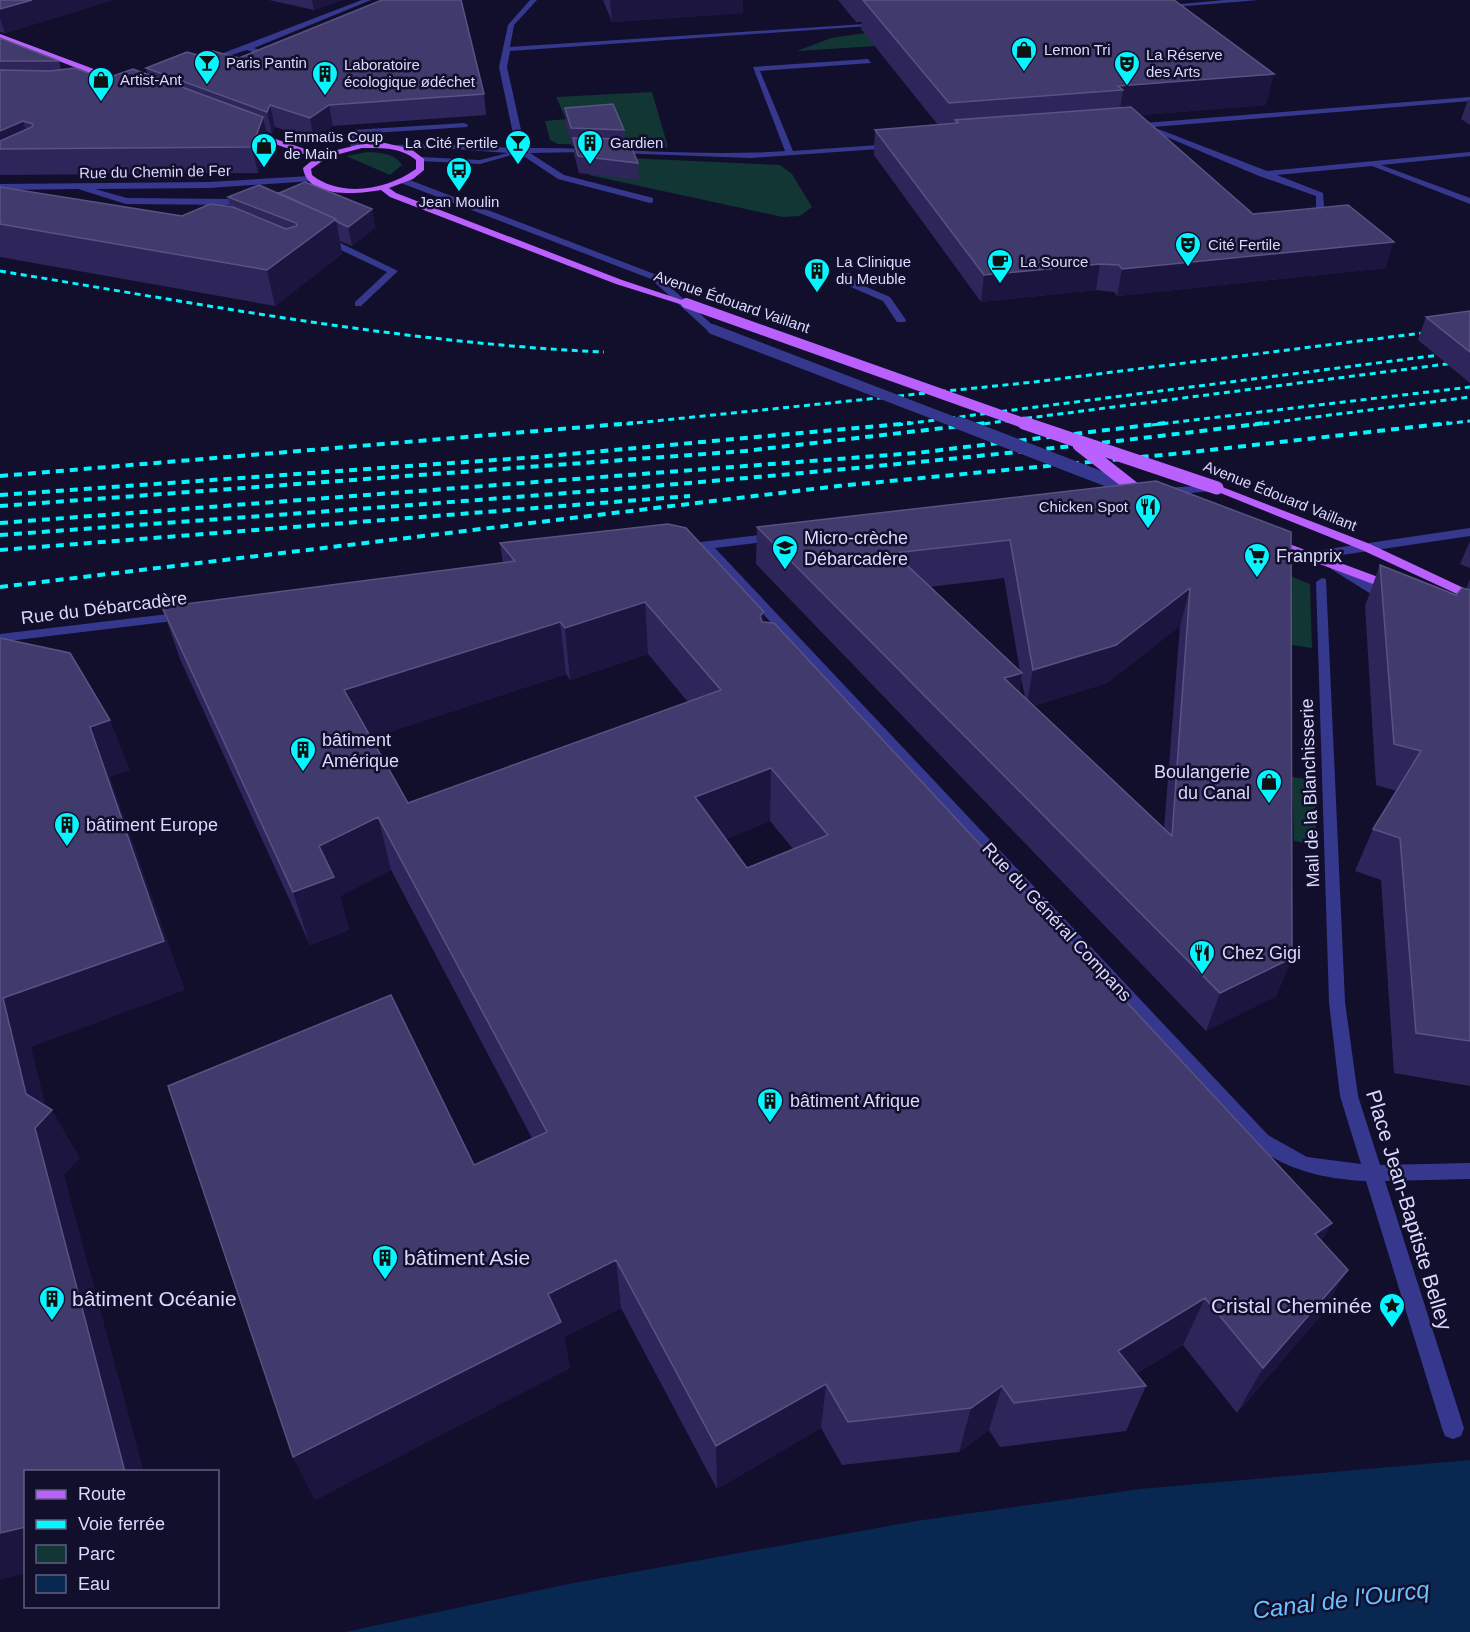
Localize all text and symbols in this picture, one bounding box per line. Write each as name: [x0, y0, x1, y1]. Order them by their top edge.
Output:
shop icon: Lemon Tri: [1009, 35, 1039, 73]
place label: Lemon Tri: [1044, 41, 1111, 58]
place label: La Réserve des Arts: [1146, 46, 1223, 80]
bar icon: Paris Pantin: [192, 48, 222, 86]
theatre icon: La Réserve des Arts: [1112, 49, 1142, 87]
place label: Paris Pantin: [226, 54, 307, 71]
place label: Laboratoire écologique ødéchet: [344, 56, 476, 90]
building icon: Laboratoire écologique ødéchet: [310, 59, 340, 97]
shop icon: Artist-Ant: [86, 65, 116, 103]
place label: Artist-Ant: [120, 71, 183, 88]
place label: Emmaüs Coup de Main: [284, 128, 383, 162]
bar icon: La Cité Fertile: [503, 128, 533, 166]
building icon: Gardien: [575, 128, 605, 166]
shop icon: Emmaüs Coup de Main: [249, 131, 279, 169]
place label: La Cité Fertile: [405, 134, 498, 151]
place label: Gardien: [610, 134, 663, 151]
bus stop icon: Jean Moulin: [444, 155, 474, 193]
street label: Rue du Chemin de Fer: [79, 162, 231, 181]
place label: Jean Moulin: [419, 193, 499, 210]
theatre icon: Cité Fertile: [1173, 230, 1203, 268]
place label: Cité Fertile: [1208, 236, 1281, 253]
cafe icon: La Source: [985, 247, 1015, 285]
place label: La Clinique du Meuble: [836, 253, 911, 287]
place label: La Source: [1020, 253, 1088, 270]
building icon: La Clinique du Meuble: [802, 256, 832, 294]
street label: Avenue Édouard Vaillant: [652, 267, 813, 336]
street label: Avenue Édouard Vaillant: [1201, 457, 1360, 534]
restaurant icon: Chicken Spot: [1133, 492, 1163, 530]
place label: Chicken Spot: [1039, 498, 1129, 515]
place label: Micro-crèche Débarcadère: [804, 528, 908, 569]
school or university icon: Micro-crèche Débarcadère: [770, 533, 800, 571]
supermarket icon: Franprix: [1242, 541, 1272, 579]
place label: Franprix: [1276, 546, 1342, 566]
street label: Rue du Débarcadère: [20, 588, 188, 628]
street label: Mail de la Blanchisserie: [1297, 698, 1323, 888]
place label: bâtiment Amérique: [322, 730, 399, 771]
building icon: bâtiment Amérique: [288, 735, 318, 773]
place label: Boulangerie du Canal: [1154, 762, 1250, 803]
shop icon: Boulangerie du Canal: [1254, 767, 1284, 805]
building icon: bâtiment Europe: [52, 810, 82, 848]
place label: bâtiment Europe: [86, 815, 218, 835]
street label: Rue du Général Compans: [978, 839, 1136, 1005]
restaurant icon: Chez Gigi: [1187, 938, 1217, 976]
place label: Chez Gigi: [1222, 943, 1301, 963]
building icon: bâtiment Afrique: [755, 1086, 785, 1124]
street label: Place Jean-Baptiste Belley: [1362, 1087, 1457, 1333]
place label: bâtiment Afrique: [790, 1091, 920, 1111]
building icon: bâtiment Asie: [370, 1243, 400, 1281]
place label: bâtiment Asie: [404, 1246, 530, 1269]
building icon: bâtiment Océanie: [37, 1284, 67, 1322]
place label: bâtiment Océanie: [72, 1287, 237, 1310]
place icon: Cristal Cheminée: [1377, 1291, 1407, 1329]
place label: Cristal Cheminée: [1211, 1294, 1372, 1317]
legend: [24, 1470, 219, 1608]
text: Route: [78, 1484, 126, 1504]
text: Voie ferrée: [78, 1514, 165, 1534]
text: Parc: [78, 1544, 115, 1564]
text: Eau: [78, 1574, 110, 1594]
water label: Canal de l'Ourcq: [1251, 1575, 1432, 1624]

